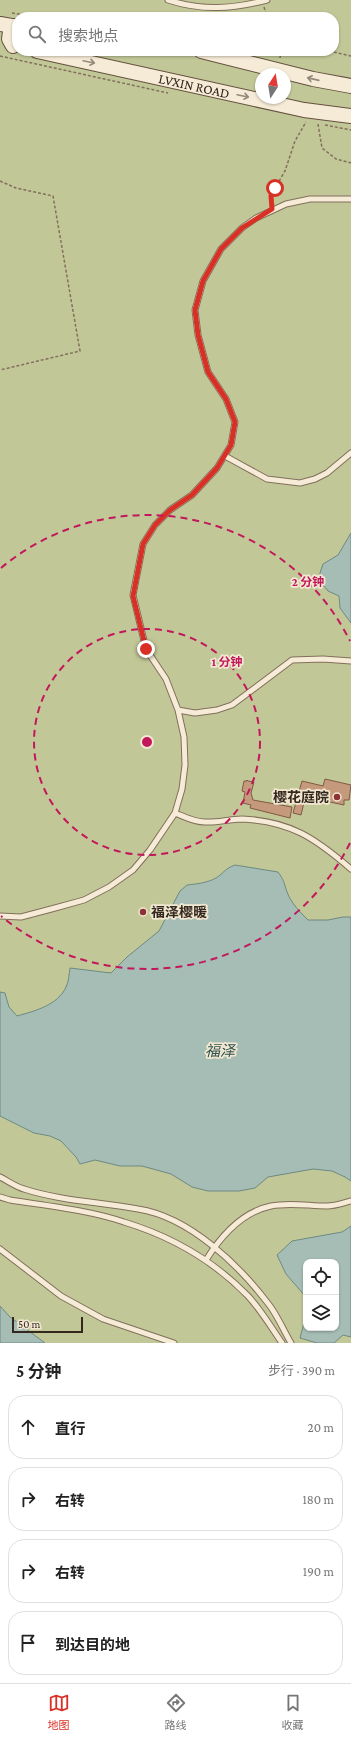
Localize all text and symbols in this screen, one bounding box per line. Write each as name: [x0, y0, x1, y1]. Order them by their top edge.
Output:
search box: [12, 12, 339, 56]
icon: search: [26, 23, 48, 45]
text: 搜索地点: [58, 28, 118, 44]
one-way arrow: [82, 59, 95, 67]
north arrow: [255, 68, 291, 104]
street label: LVXIN ROAD: [157, 70, 231, 101]
one-way arrow: [307, 74, 320, 82]
one-way arrow: [236, 93, 249, 101]
route start: [266, 179, 284, 197]
text: 2 分钟: [292, 575, 324, 589]
route end: [137, 640, 155, 658]
text: 1 分钟: [212, 655, 242, 669]
centre of rings: [140, 735, 154, 749]
place label: 樱花庭院: [273, 789, 329, 805]
marker: 樱花庭院: [332, 792, 342, 802]
place label: 福泽樱暖: [151, 904, 207, 920]
marker: 福泽樱暖: [138, 907, 148, 917]
water label: 福泽: [205, 1043, 236, 1059]
map controls: [303, 1259, 339, 1331]
button: locate: [303, 1259, 339, 1295]
button: layers: [303, 1295, 339, 1331]
scale bar: [12, 1315, 83, 1334]
text: 50 m: [18, 1318, 40, 1330]
text: 5 分钟: [16, 1362, 62, 1381]
text: 步行 · 390 m: [268, 1363, 335, 1378]
icon: ahead: [17, 1416, 39, 1438]
text: 20 m: [308, 1420, 334, 1435]
text: 直行: [55, 1421, 85, 1437]
icon: right: [17, 1488, 39, 1510]
text: 180 m: [302, 1492, 334, 1507]
text: 右转: [55, 1493, 85, 1509]
icon: right: [17, 1560, 39, 1582]
text: 190 m: [303, 1564, 334, 1579]
text: 右转: [55, 1565, 85, 1581]
icon: arrive: [17, 1632, 39, 1654]
text: 到达目的地: [55, 1637, 130, 1653]
tab: 地图: [48, 1692, 70, 1732]
tab: 路线: [165, 1692, 187, 1732]
tab: 收藏: [282, 1692, 304, 1732]

